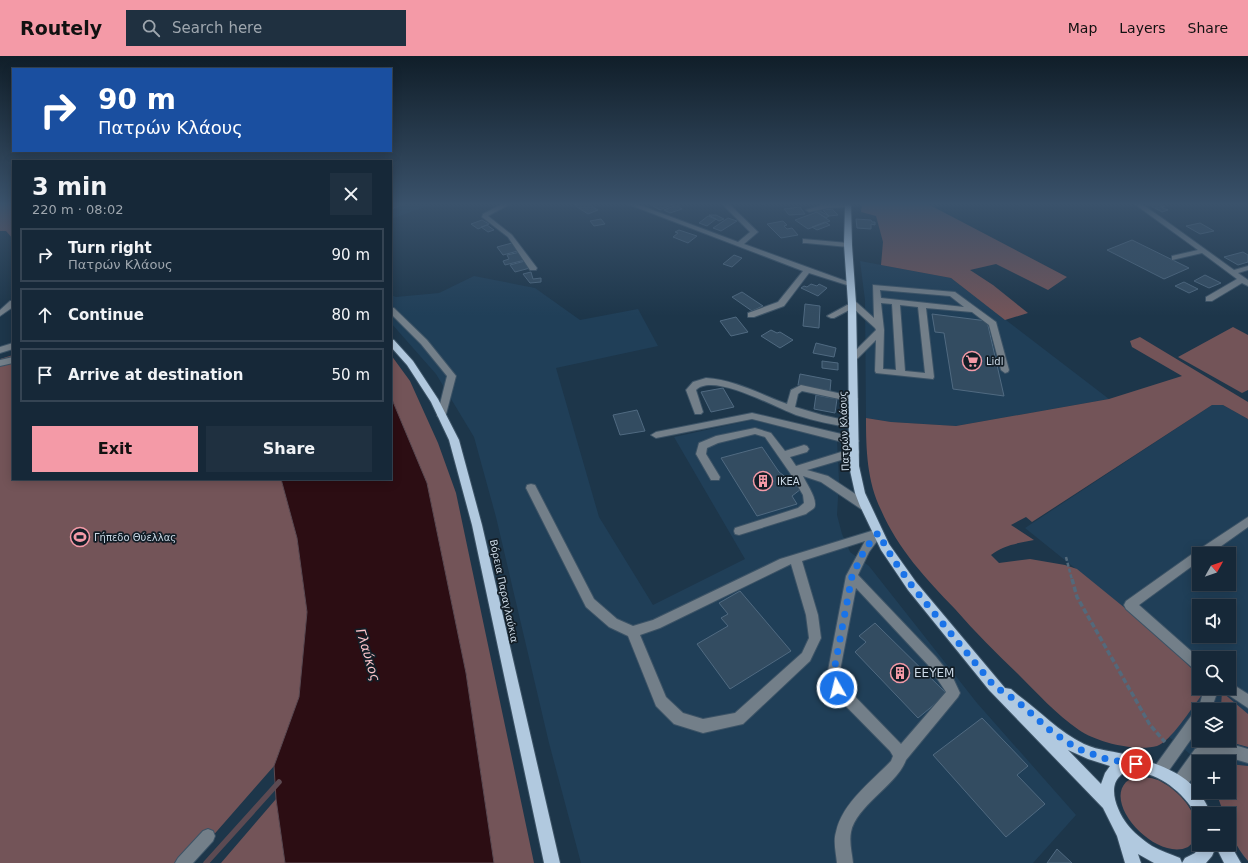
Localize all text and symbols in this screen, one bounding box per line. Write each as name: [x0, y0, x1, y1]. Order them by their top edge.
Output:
search box: [126, 10, 406, 46]
text: Routely: [20, 17, 102, 39]
icon: search: [140, 17, 162, 39]
text: Search here: [172, 19, 262, 37]
text: Map: [1068, 20, 1097, 36]
text: Layers: [1119, 20, 1166, 36]
text: Share: [1188, 20, 1228, 36]
text: 90 m: [98, 83, 176, 116]
icon: right: [32, 84, 84, 136]
text: Πατρών Κλάους: [98, 117, 243, 138]
text: 3 min: [32, 173, 107, 201]
button: close: [330, 173, 372, 215]
text: 220 m · 08:02: [32, 202, 123, 217]
text: Turn right: [68, 239, 152, 257]
icon: right: [34, 244, 56, 266]
text: 90 m: [332, 246, 370, 264]
text: Πατρών Κλάους: [68, 257, 173, 272]
icon: ahead: [34, 304, 56, 326]
text: Continue: [68, 306, 144, 324]
text: 80 m: [332, 306, 370, 324]
supermarket icon: Lidl: [961, 350, 983, 372]
place label: Lidl: [986, 356, 1003, 367]
icon: arrive: [34, 364, 56, 386]
text: Arrive at destination: [68, 366, 243, 384]
text: 50 m: [332, 366, 370, 384]
street label: Πατρών Κλάους: [837, 391, 851, 471]
button: Exit: [32, 426, 198, 472]
button: Share: [206, 426, 372, 472]
building icon: IKEA: [752, 470, 774, 492]
place label: IKEA: [777, 476, 800, 487]
sports icon: Γήπεδο Θύελλας: [69, 526, 91, 548]
place label: Γήπεδο Θύελλας: [94, 532, 176, 543]
street label: Βόρεια Παραγλαύκια: [488, 538, 520, 644]
north arrow: [1192, 547, 1236, 591]
map controls: [1192, 547, 1236, 851]
button: sound: [1192, 599, 1236, 643]
water label: Γλαύκος: [353, 627, 383, 683]
button: search: [1192, 651, 1236, 695]
building icon: EEYEM: [889, 662, 911, 684]
place label: EEYEM: [914, 666, 954, 680]
position arrow: [816, 667, 858, 709]
button: layers: [1192, 703, 1236, 747]
pin: [1119, 747, 1153, 781]
icon: arrive: [1125, 753, 1147, 775]
button: +: [1192, 755, 1236, 799]
button: −: [1192, 807, 1236, 851]

